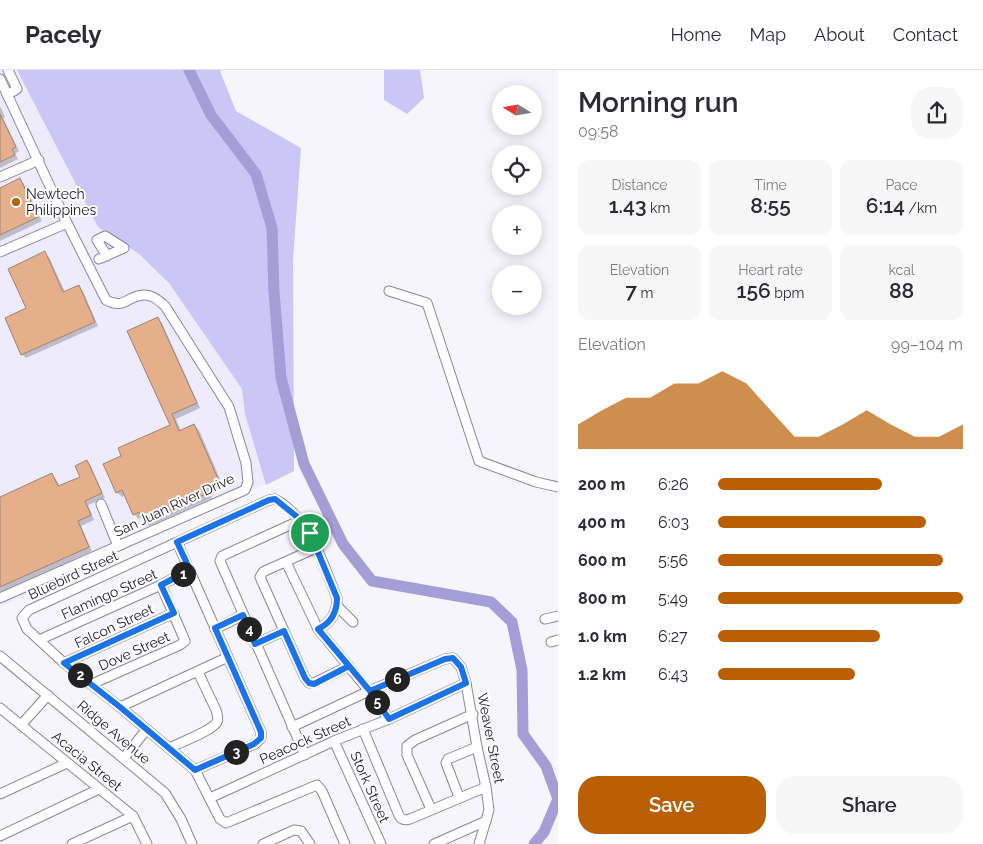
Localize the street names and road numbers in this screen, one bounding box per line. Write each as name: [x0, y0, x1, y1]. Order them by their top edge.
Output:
street label: San Juan River Drive: [111, 470, 237, 540]
street label: Bluebird Street: [26, 547, 121, 603]
street label: Flamingo Street: [59, 566, 160, 622]
street label: Falcon Street: [72, 601, 156, 651]
street label: Dove Street: [96, 628, 172, 674]
street label: Weaver Street: [474, 691, 508, 785]
street label: Ridge Avenue: [74, 697, 154, 767]
street label: Peacock Street: [257, 713, 353, 767]
street label: Acacia Street: [49, 728, 125, 794]
street label: Stork Street: [347, 749, 393, 825]

